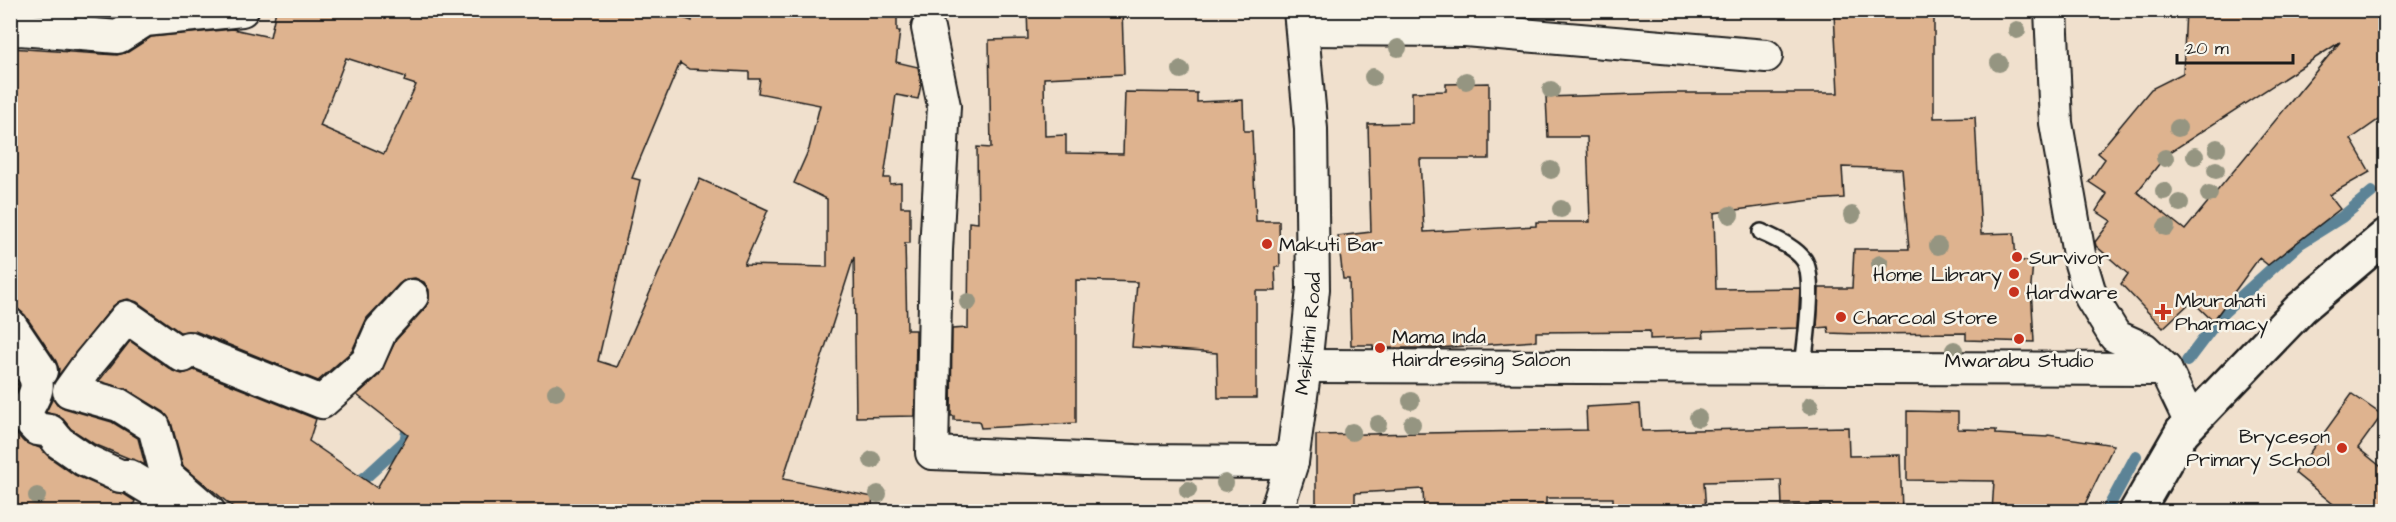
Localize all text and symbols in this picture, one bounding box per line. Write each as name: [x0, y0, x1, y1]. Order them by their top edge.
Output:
scale bar: [2177, 27, 2292, 65]
text: 20 m: [2186, 36, 2229, 61]
place label: Makuti Bar: [1279, 231, 1383, 259]
marker: Makuti Bar: [1260, 237, 1274, 251]
place label: Survivor: [2029, 244, 2109, 272]
marker: Survivor: [2010, 250, 2024, 264]
place label: Home Library: [1873, 261, 2002, 290]
marker: Home Library: [2007, 267, 2021, 281]
street label: Msikitini Road: [1288, 272, 1328, 397]
place label: Hardware: [2026, 279, 2118, 307]
marker: Hardware: [2007, 285, 2021, 299]
place label: Mburahati Pharmacy: [2175, 287, 2268, 339]
place label: Charcoal Store: [1853, 304, 1998, 332]
marker: Mburahati Pharmacy: [2156, 305, 2170, 319]
marker: Charcoal Store: [1834, 310, 1848, 324]
place label: Mama Inda Hairdressing Saloon: [1392, 323, 1571, 375]
marker: Mwarabu Studio: [2012, 332, 2026, 346]
marker: Mama Inda Hairdressing Saloon: [1373, 341, 1387, 355]
place label: Mwarabu Studio: [1944, 347, 2094, 375]
place label: Bryceson Primary School: [2186, 423, 2330, 475]
marker: Bryceson Primary School: [2335, 441, 2349, 455]

